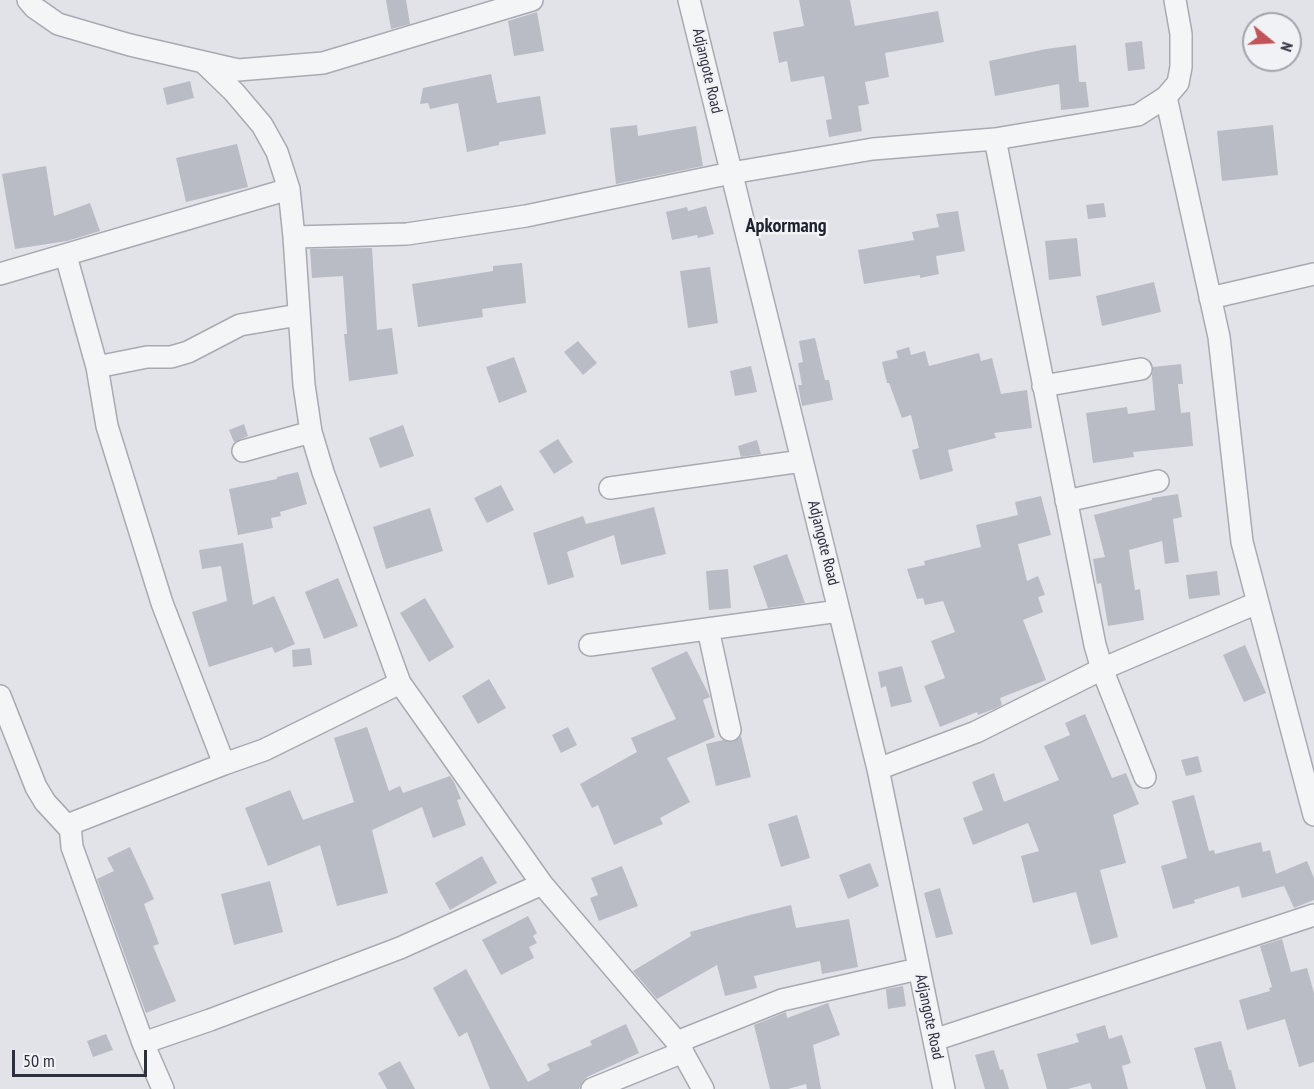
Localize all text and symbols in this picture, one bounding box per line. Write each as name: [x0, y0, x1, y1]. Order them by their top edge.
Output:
north arrow: [1242, 12, 1302, 72]
street label: Adjangote Road: [688, 27, 726, 115]
text: N: [1276, 40, 1298, 54]
district label: Apkormang: [745, 214, 827, 238]
street label: Adjangote Road: [803, 499, 843, 587]
street label: Adjangote Road: [911, 973, 947, 1061]
scale bar: [15, 1038, 150, 1076]
text: 50 m: [23, 1049, 55, 1072]

